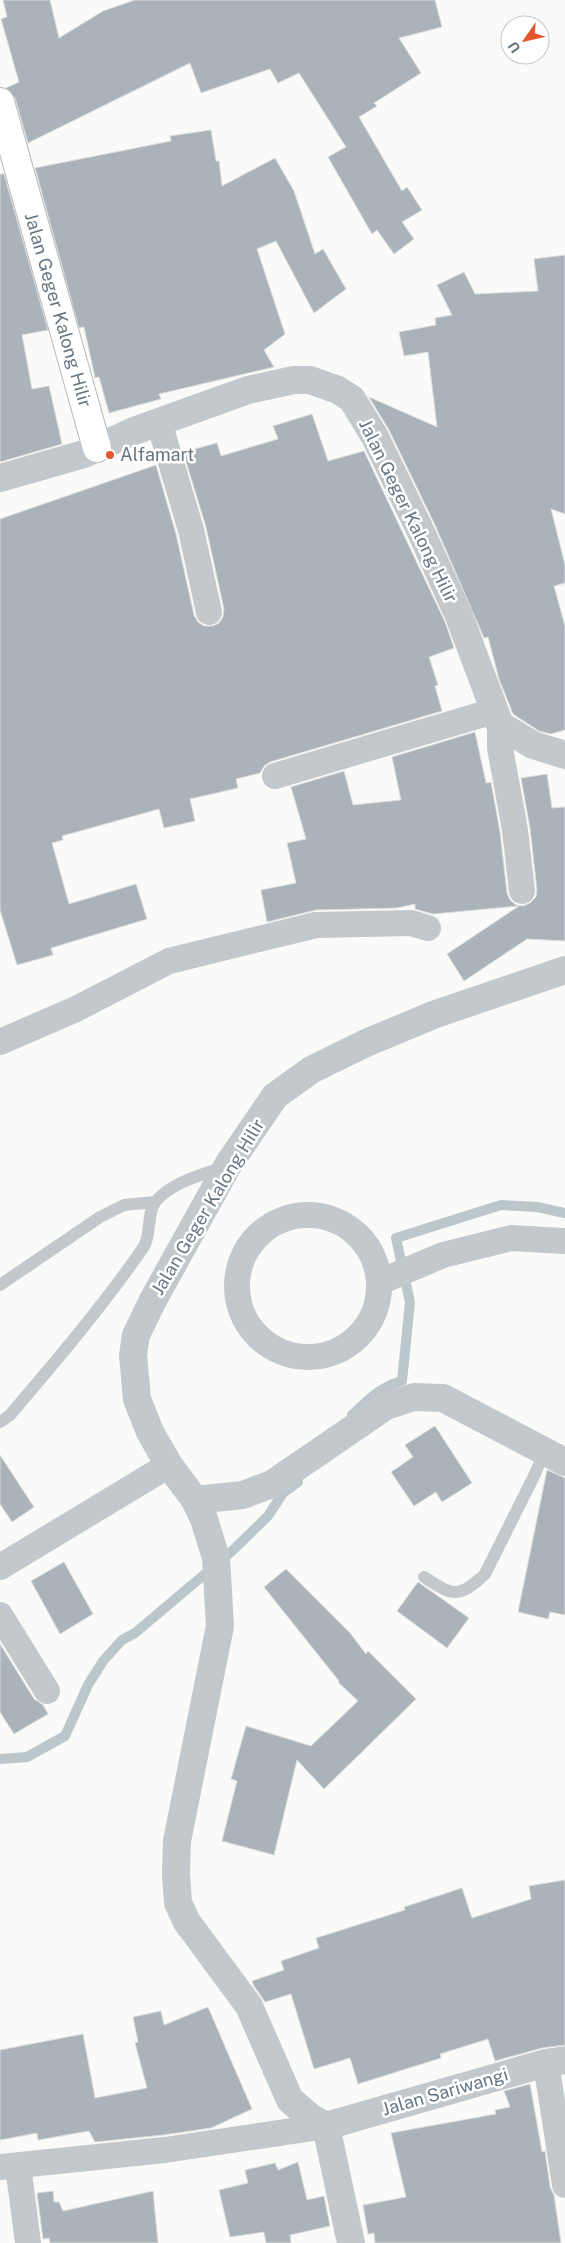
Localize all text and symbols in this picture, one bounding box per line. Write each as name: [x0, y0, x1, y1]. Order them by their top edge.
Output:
north arrow: [500, 15, 550, 65]
text: U: [505, 39, 524, 56]
street label: Jalan Geger Kalong Hilir: [21, 210, 96, 410]
street label: Jalan Geger Kalong Hilir: [355, 416, 462, 606]
place label: Alfamart: [120, 444, 194, 465]
marker: Alfamart: [104, 449, 116, 461]
street label: Jalan Geger Kalong Hilir: [147, 1115, 268, 1298]
street label: Jalan Sariwangi: [379, 2063, 510, 2120]

